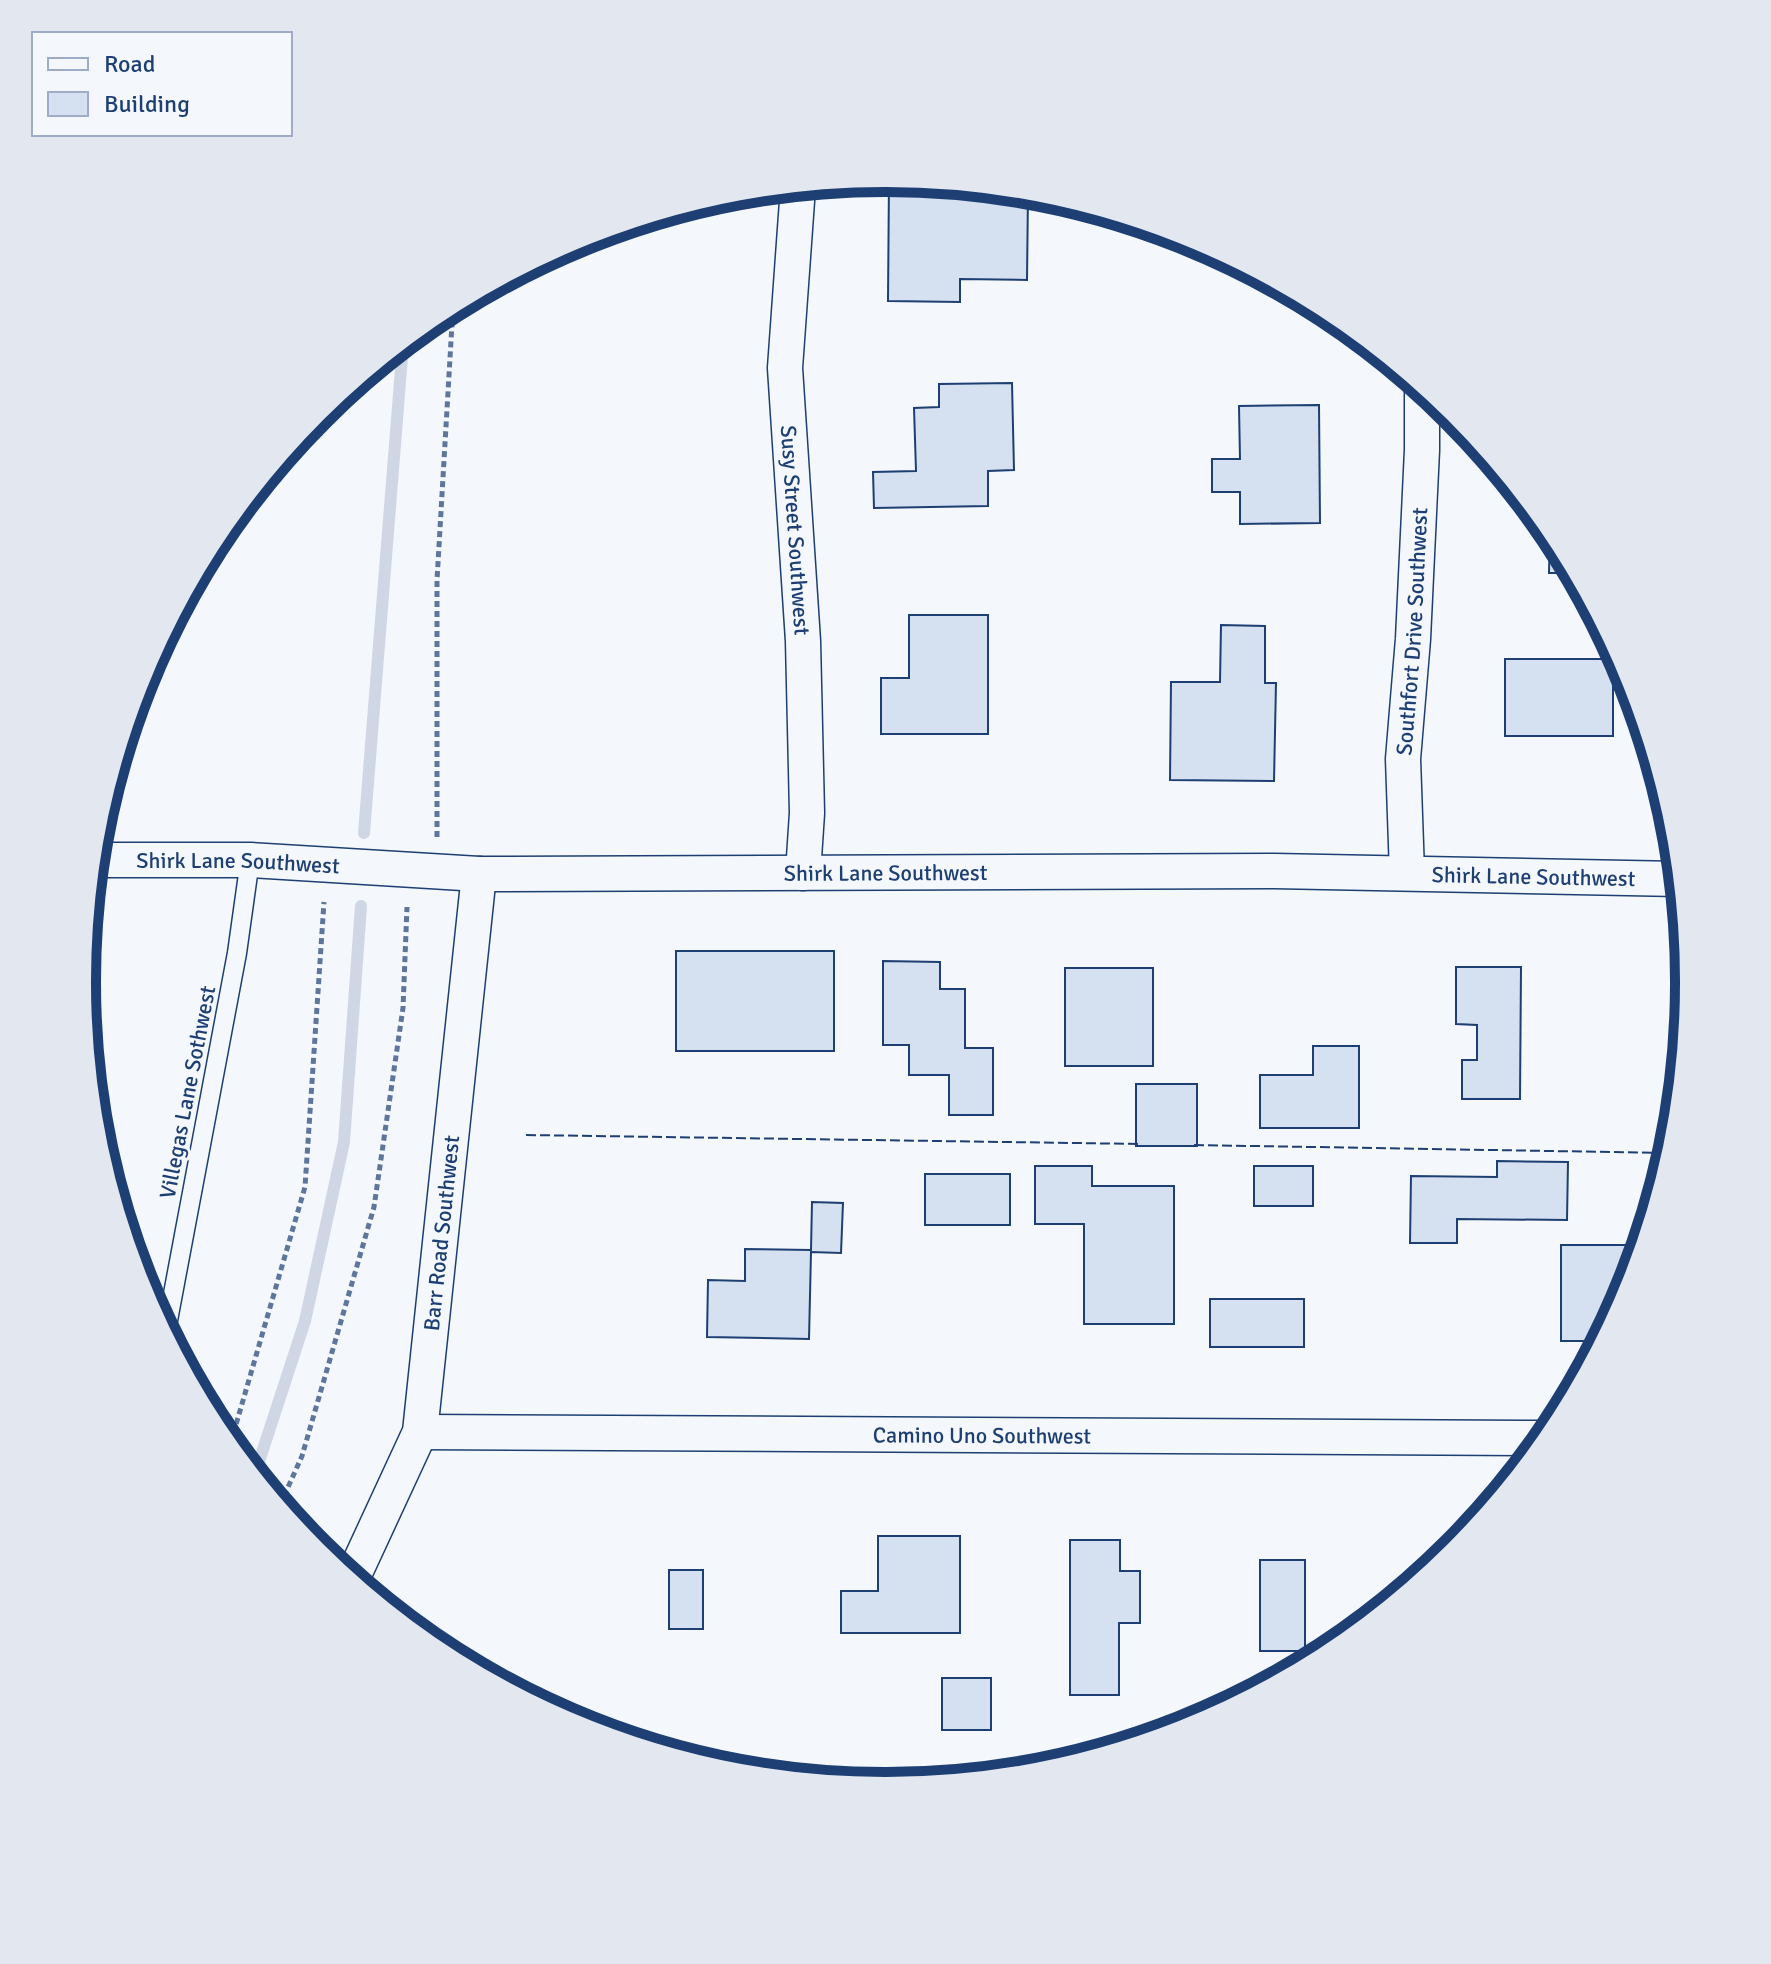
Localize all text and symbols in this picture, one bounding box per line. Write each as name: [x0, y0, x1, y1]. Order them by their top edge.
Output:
legend: [32, 32, 292, 136]
text: Road: [104, 49, 155, 79]
text: Building: [104, 89, 190, 119]
street label: Susy Street Southwest: [775, 424, 816, 636]
street label: Southfort Drive Southwest: [1390, 507, 1433, 756]
street label: Shirk Lane Southwest: [136, 847, 341, 879]
street label: Shirk Lane Southwest: [784, 859, 988, 887]
street label: Shirk Lane Southwest: [1431, 861, 1636, 892]
street label: Villegas Lane Sothwest: [154, 983, 221, 1201]
street label: Barr Road Southwest: [418, 1134, 465, 1332]
street label: Camino Uno Southwest: [873, 1421, 1091, 1450]

